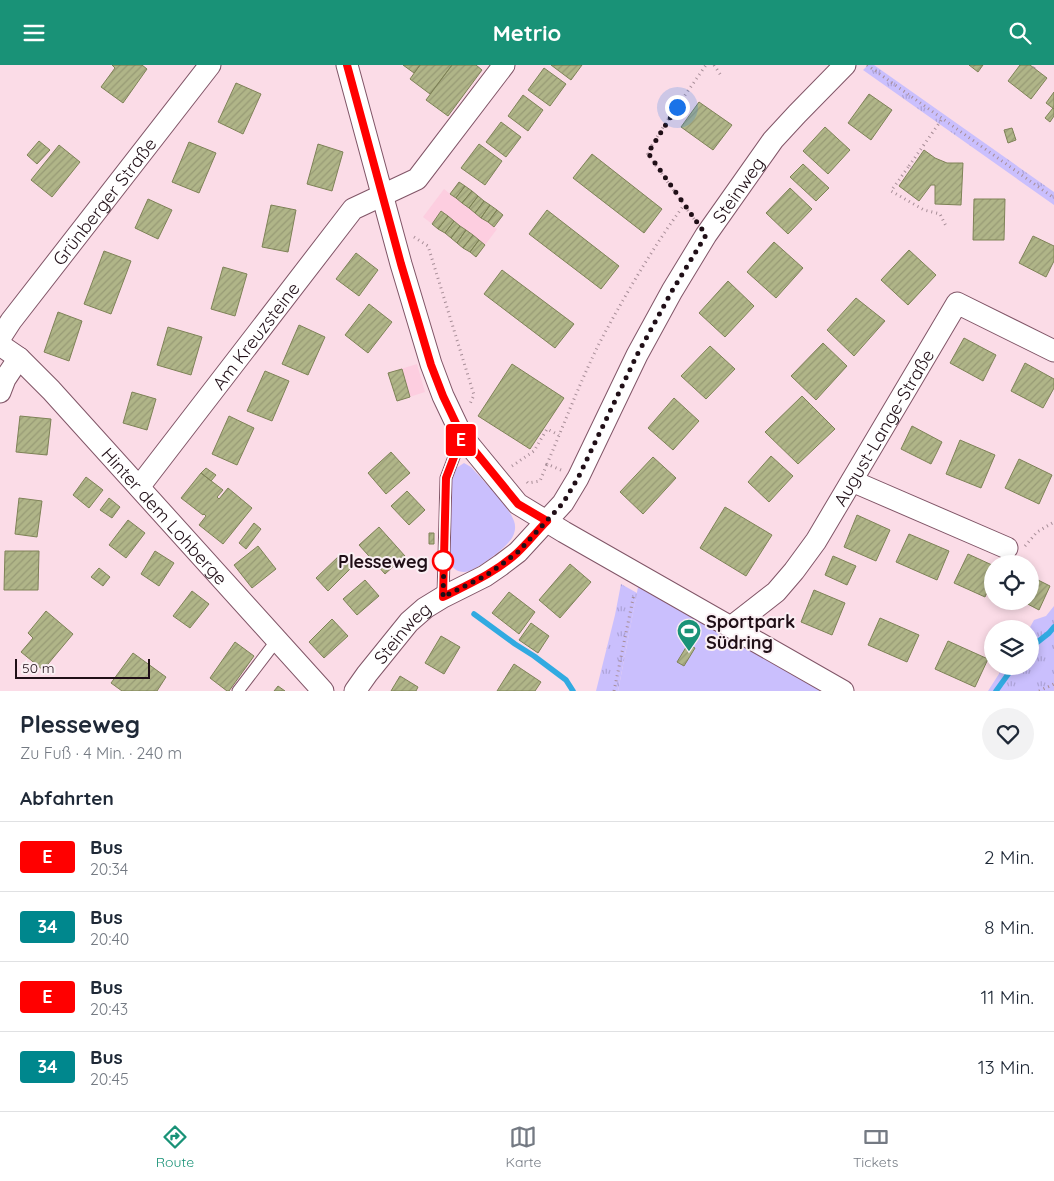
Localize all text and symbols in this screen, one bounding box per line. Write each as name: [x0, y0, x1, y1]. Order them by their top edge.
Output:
icon: menu: [20, 19, 48, 47]
text: Metrio: [493, 19, 561, 47]
icon: search: [1006, 19, 1034, 47]
your location: [665, 95, 690, 120]
street label: Grünberger Straße: [47, 133, 161, 270]
street label: Steinweg: [707, 152, 769, 227]
street label: Am Kreuzsteine: [207, 277, 304, 394]
street label: August-Lange-Straße: [828, 345, 939, 510]
line badge: E: [445, 424, 477, 456]
text: E: [456, 428, 466, 451]
street label: Hinter dem Lohberge: [97, 442, 233, 589]
place label: Plesseweg: [338, 550, 428, 573]
marker: Plesseweg: [432, 550, 454, 572]
map controls: [984, 555, 1039, 675]
button: locate: [984, 555, 1039, 610]
street label: Steinweg: [368, 597, 435, 668]
place label: Sportpark Südring: [706, 610, 795, 654]
sports icon: Sportpark Südring: [676, 618, 702, 652]
button: layers: [984, 620, 1039, 675]
scale bar: [15, 656, 150, 679]
text: 50 m: [22, 659, 55, 677]
button: heart: [982, 708, 1034, 760]
text: Plesseweg: [20, 709, 140, 739]
text: Zu Fuß · 4 Min. · 240 m: [20, 743, 182, 763]
text: Abfahrten: [20, 786, 114, 810]
text: Bus: [90, 835, 123, 859]
text: E: [42, 845, 53, 868]
text: 2 Min.: [984, 845, 1034, 869]
text: 20:34: [90, 859, 128, 879]
text: Bus: [90, 905, 123, 929]
text: 34: [37, 915, 58, 938]
text: 8 Min.: [984, 915, 1034, 939]
text: 20:40: [90, 929, 129, 949]
text: Bus: [90, 975, 123, 999]
text: E: [42, 985, 53, 1008]
text: 11 Min.: [981, 985, 1034, 1009]
text: 20:43: [90, 999, 128, 1019]
text: Bus: [90, 1045, 123, 1069]
text: 34: [37, 1055, 58, 1078]
text: 13 Min.: [978, 1055, 1034, 1079]
text: 20:45: [90, 1069, 129, 1089]
tab: Route: [156, 1123, 194, 1171]
tab: Karte: [506, 1123, 541, 1171]
tab: Tickets: [853, 1123, 898, 1171]

